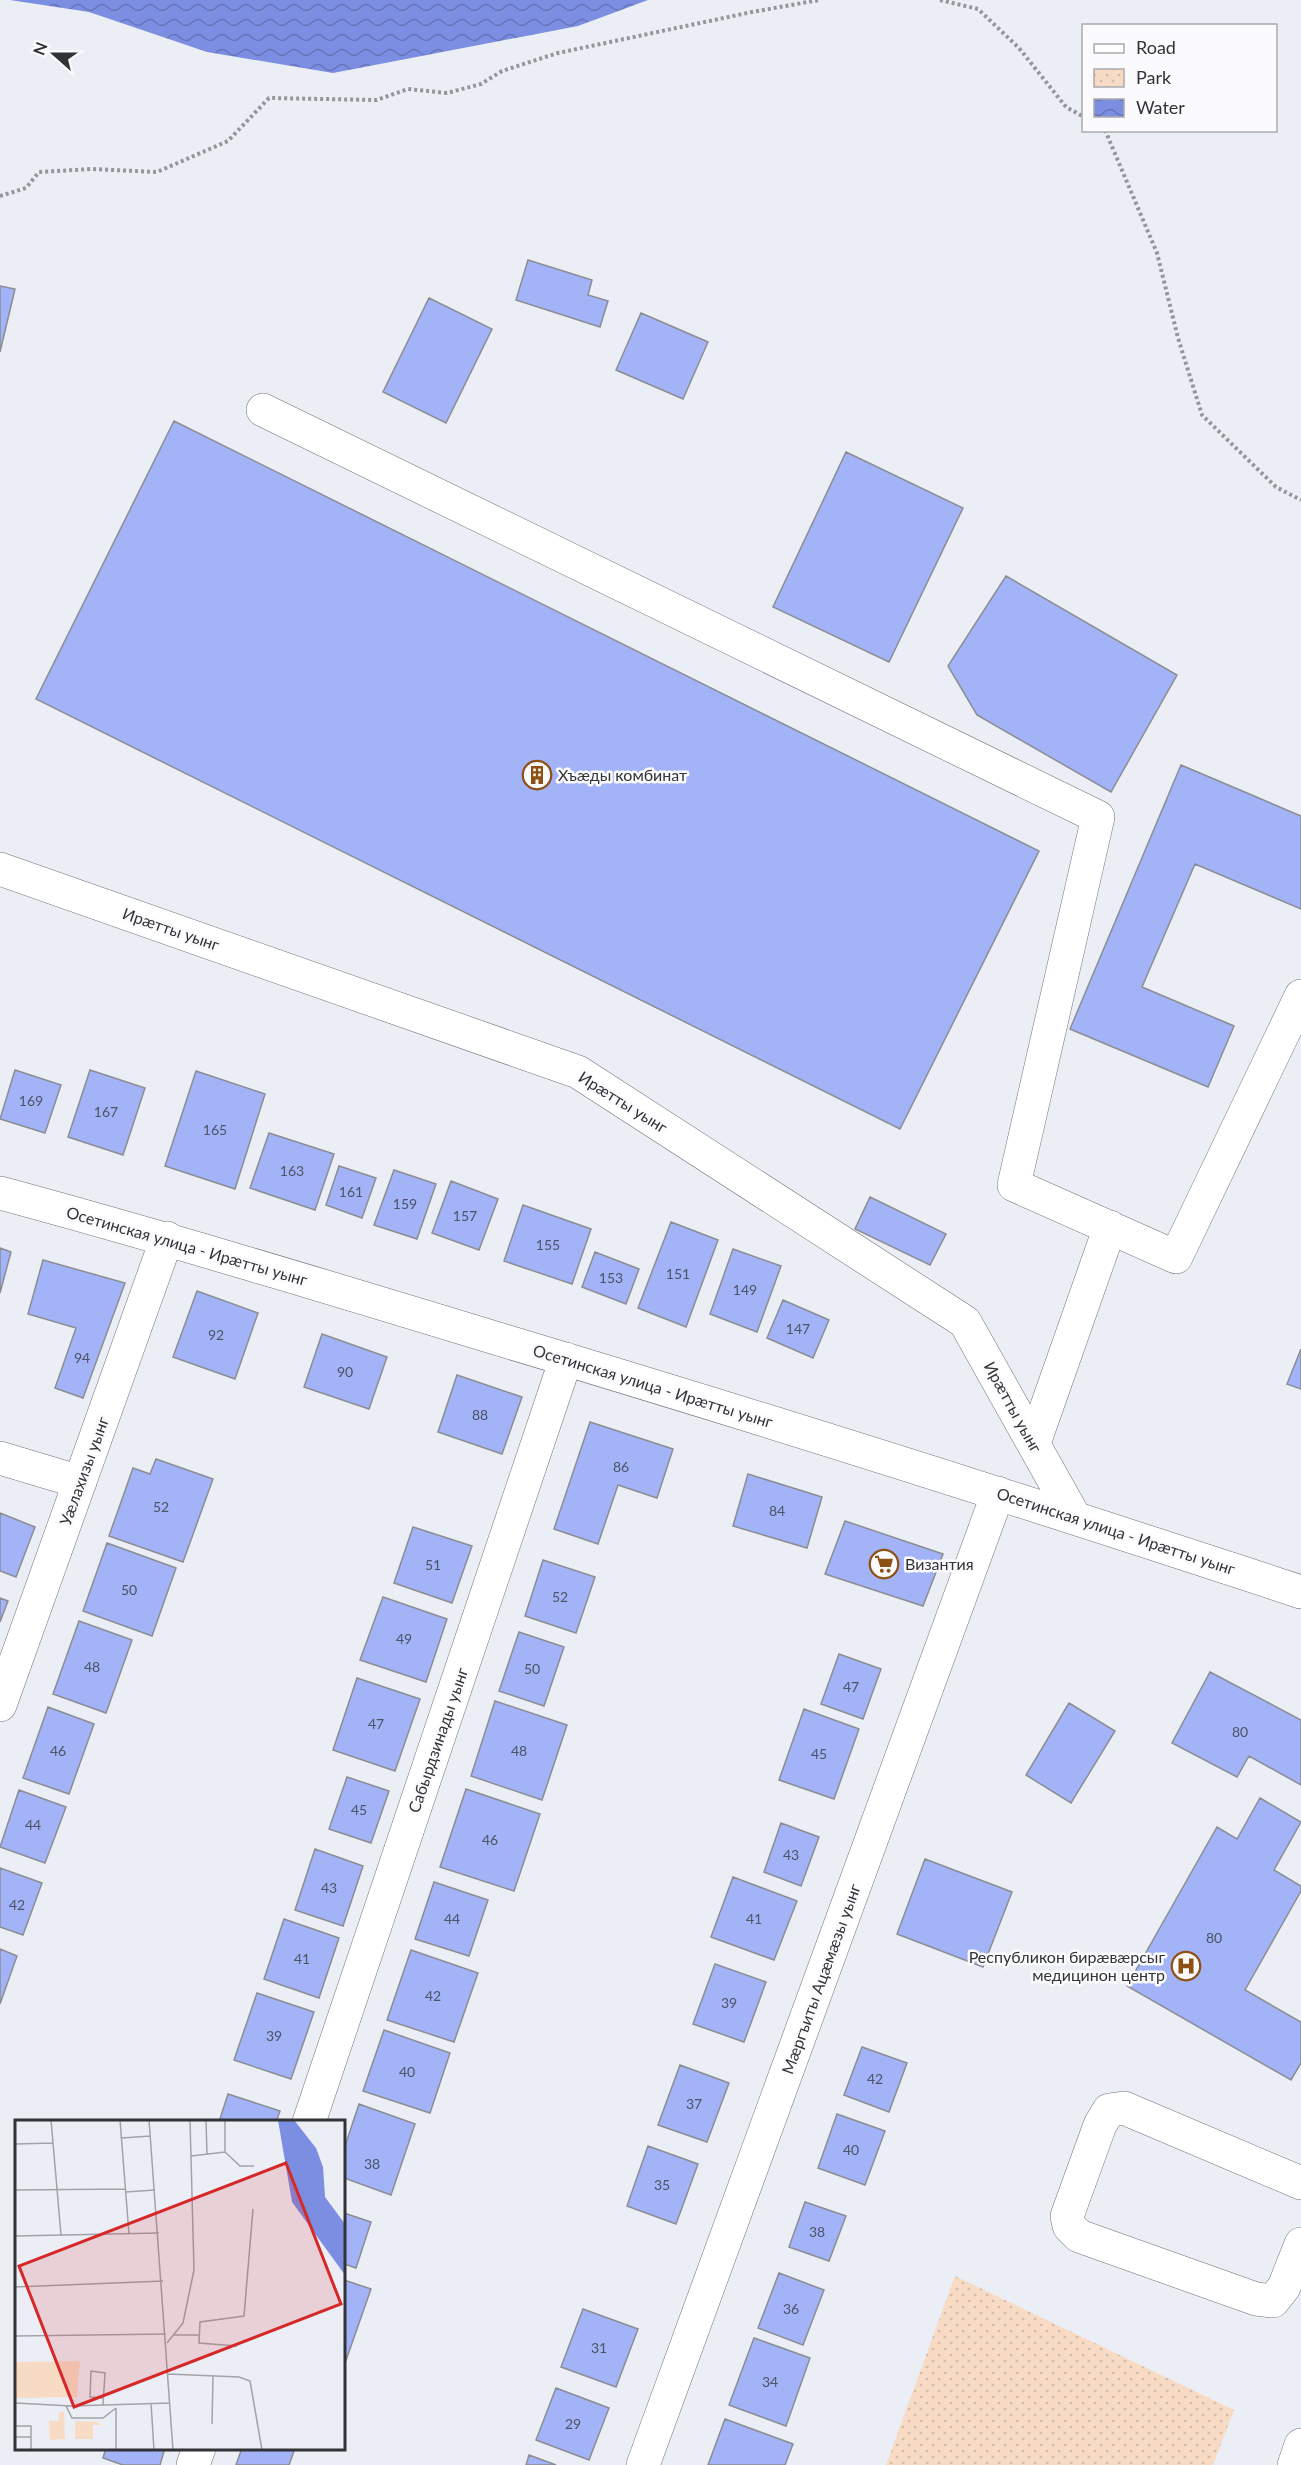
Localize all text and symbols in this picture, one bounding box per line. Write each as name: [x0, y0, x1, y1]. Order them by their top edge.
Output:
north arrow: [24, 24, 84, 84]
legend: [1082, 24, 1277, 132]
text: Road: [1136, 36, 1176, 58]
text: N: [28, 39, 51, 58]
text: Park: [1136, 66, 1172, 88]
text: Water: [1136, 96, 1185, 118]
building icon: Хъæды комбинат: [521, 759, 553, 791]
place label: Хъæды комбинат: [558, 765, 687, 784]
street label: Ирæтты уынг: [120, 903, 222, 954]
street label: Ирæтты уынг: [575, 1067, 672, 1137]
house number: 169: [19, 1092, 43, 1109]
house number: 167: [94, 1103, 118, 1120]
house number: 165: [203, 1121, 227, 1138]
house number: 163: [280, 1162, 304, 1179]
house number: 161: [339, 1183, 363, 1200]
house number: 159: [393, 1195, 417, 1212]
street label: Осетинская улица - Ирæтты уынг: [65, 1202, 310, 1289]
house number: 157: [453, 1207, 477, 1224]
house number: 155: [536, 1236, 560, 1253]
house number: 151: [666, 1265, 690, 1282]
house number: 153: [599, 1269, 623, 1286]
house number: 149: [733, 1281, 757, 1298]
house number: 147: [786, 1320, 810, 1337]
house number: 92: [208, 1326, 224, 1343]
street label: Осетинская улица - Ирæтты уынг: [531, 1340, 776, 1431]
house number: 94: [74, 1349, 90, 1366]
street label: Ирæтты уынг: [981, 1358, 1046, 1456]
house number: 90: [337, 1363, 353, 1380]
house number: 88: [472, 1406, 488, 1423]
street label: Уӕлахизы уынг: [55, 1414, 112, 1528]
house number: 86: [613, 1458, 629, 1475]
street label: Осетинская улица - Ирæтты уынг: [994, 1483, 1238, 1578]
house number: 52: [153, 1498, 169, 1515]
house number: 84: [769, 1502, 785, 1519]
supermarket icon: Византия: [868, 1548, 900, 1580]
place label: Византия: [905, 1554, 974, 1573]
house number: 51: [425, 1556, 441, 1573]
house number: 50: [121, 1581, 137, 1598]
house number: 52: [552, 1588, 568, 1605]
house number: 49: [396, 1630, 412, 1647]
house number: 48: [84, 1658, 100, 1675]
house number: 50: [524, 1660, 540, 1677]
street label: Сабырдзинады уынг: [404, 1664, 471, 1815]
house number: 47: [843, 1678, 859, 1695]
house number: 47: [368, 1715, 384, 1732]
house number: 80: [1232, 1723, 1248, 1740]
house number: 46: [50, 1742, 66, 1759]
house number: 48: [511, 1742, 527, 1759]
house number: 45: [811, 1745, 827, 1762]
house number: 45: [351, 1801, 367, 1818]
house number: 44: [25, 1816, 41, 1833]
house number: 46: [482, 1831, 498, 1848]
house number: 43: [783, 1846, 799, 1863]
house number: 43: [321, 1879, 337, 1896]
street label: Мӕргъиты Ацӕмӕзы уынг: [777, 1881, 864, 2077]
house number: 42: [9, 1896, 25, 1913]
house number: 44: [444, 1910, 460, 1927]
house number: 41: [746, 1910, 762, 1927]
house number: 80: [1206, 1929, 1222, 1946]
place label: Республикон бирæвæрсыг медицинон центр: [969, 1947, 1165, 1984]
house number: 41: [294, 1950, 310, 1967]
hospital icon: Республикон бирæвæрсыг медицинон центр: [1170, 1950, 1202, 1982]
house number: 42: [425, 1987, 441, 2004]
house number: 39: [721, 1994, 737, 2011]
house number: 39: [266, 2027, 282, 2044]
house number: 40: [399, 2063, 415, 2080]
house number: 42: [867, 2070, 883, 2087]
house number: 37: [686, 2095, 702, 2112]
inset map: [15, 2120, 345, 2450]
house number: 40: [843, 2141, 859, 2158]
house number: 38: [364, 2155, 380, 2172]
house number: 35: [654, 2176, 670, 2193]
house number: 38: [809, 2223, 825, 2240]
house number: 36: [783, 2300, 799, 2317]
house number: 31: [591, 2339, 607, 2356]
house number: 34: [762, 2373, 778, 2390]
house number: 29: [565, 2415, 581, 2432]

